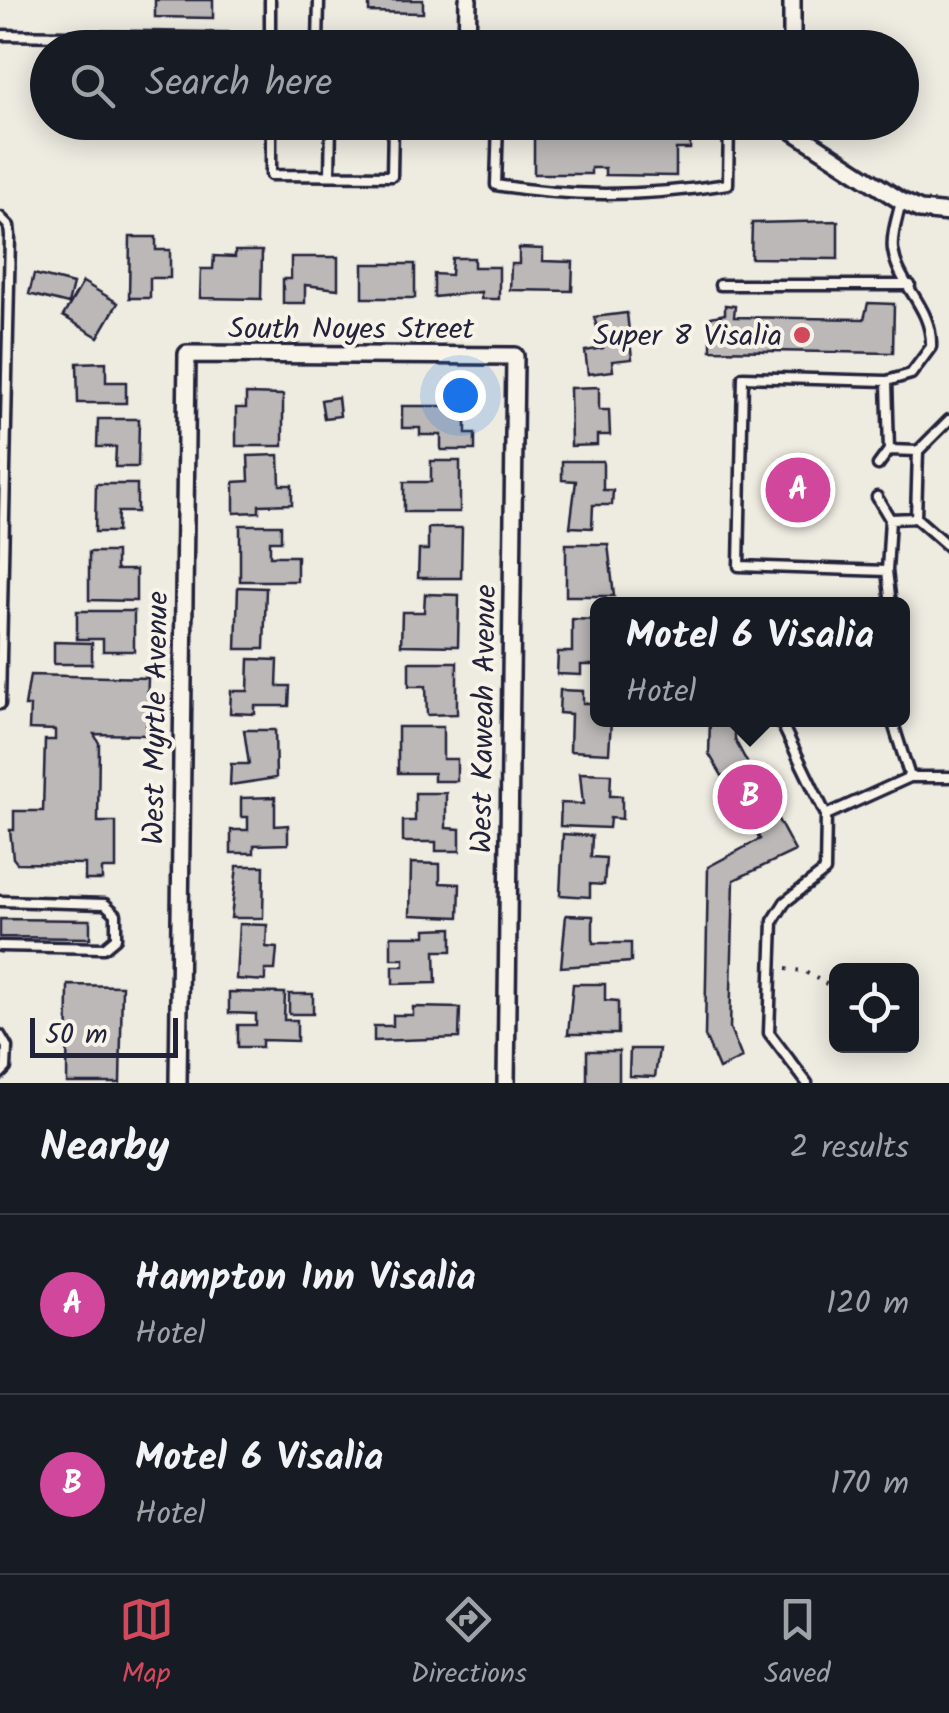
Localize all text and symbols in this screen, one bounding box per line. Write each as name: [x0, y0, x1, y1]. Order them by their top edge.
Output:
search box: [30, 30, 919, 140]
text: Search here: [145, 55, 332, 115]
icon: search: [65, 58, 120, 113]
street label: South Noyes Street: [228, 306, 474, 354]
place label: Super 8 Visalia: [593, 313, 782, 361]
marker: Super 8 Visalia: [791, 324, 813, 346]
your location: [435, 370, 486, 421]
pin: A: [766, 452, 830, 528]
street label: West Kaweah Avenue: [459, 584, 511, 854]
street label: West Myrtle Avenue: [131, 591, 183, 845]
popup: [590, 597, 910, 727]
text: Motel 6 Visalia: [626, 607, 874, 667]
text: Hotel: [626, 667, 696, 718]
pin: B: [718, 760, 782, 834]
map controls: [829, 963, 919, 1053]
button: locate: [829, 963, 919, 1053]
scale bar: [30, 1013, 178, 1058]
text: 50 m: [45, 1013, 108, 1058]
text: Nearby: [40, 1115, 169, 1182]
text: 2 results: [790, 1123, 909, 1174]
text: Hampton Inn Visalia: [135, 1249, 476, 1309]
text: A: [62, 1279, 83, 1330]
text: 120 m: [826, 1279, 909, 1330]
text: Hotel: [135, 1309, 206, 1360]
text: Motel 6 Visalia: [135, 1429, 383, 1489]
text: B: [63, 1459, 82, 1510]
text: 170 m: [830, 1459, 909, 1510]
text: Hotel: [135, 1489, 206, 1540]
tab: Map: [119, 1592, 174, 1697]
tab: Directions: [411, 1592, 527, 1697]
tab: Saved: [764, 1592, 830, 1697]

